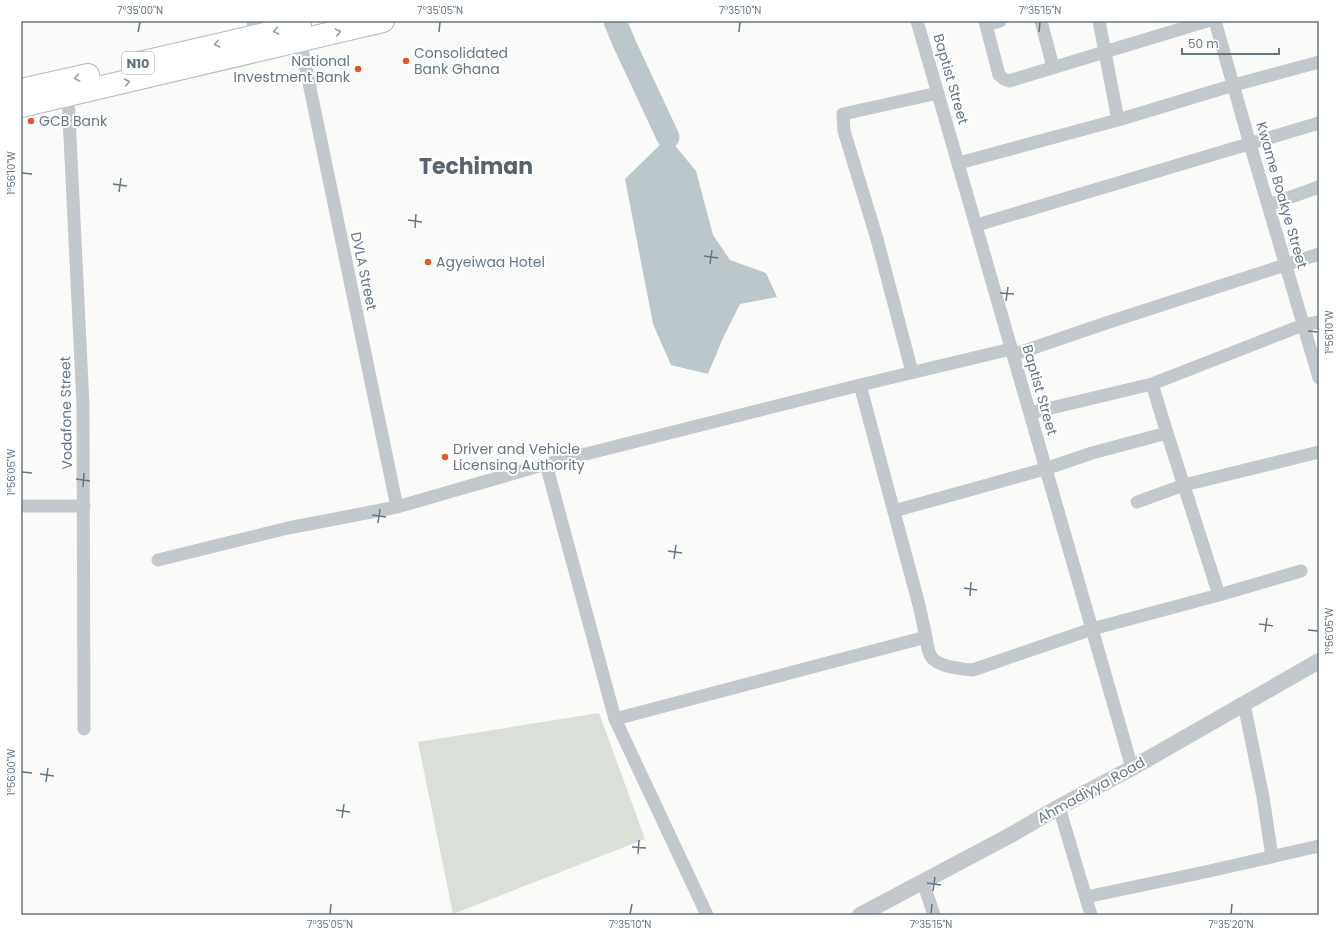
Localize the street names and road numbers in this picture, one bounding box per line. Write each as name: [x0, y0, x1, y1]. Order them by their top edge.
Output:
street label: Baptist Street: [929, 31, 973, 127]
road number: N10: [122, 52, 154, 74]
street label: Kwame Boakye Street: [1251, 119, 1313, 271]
street label: DVLA Street: [346, 230, 382, 312]
street label: Baptist Street: [1018, 342, 1062, 438]
street label: Vodafone Street: [55, 356, 77, 470]
street label: Ahmadiyya Road: [1033, 752, 1149, 828]

